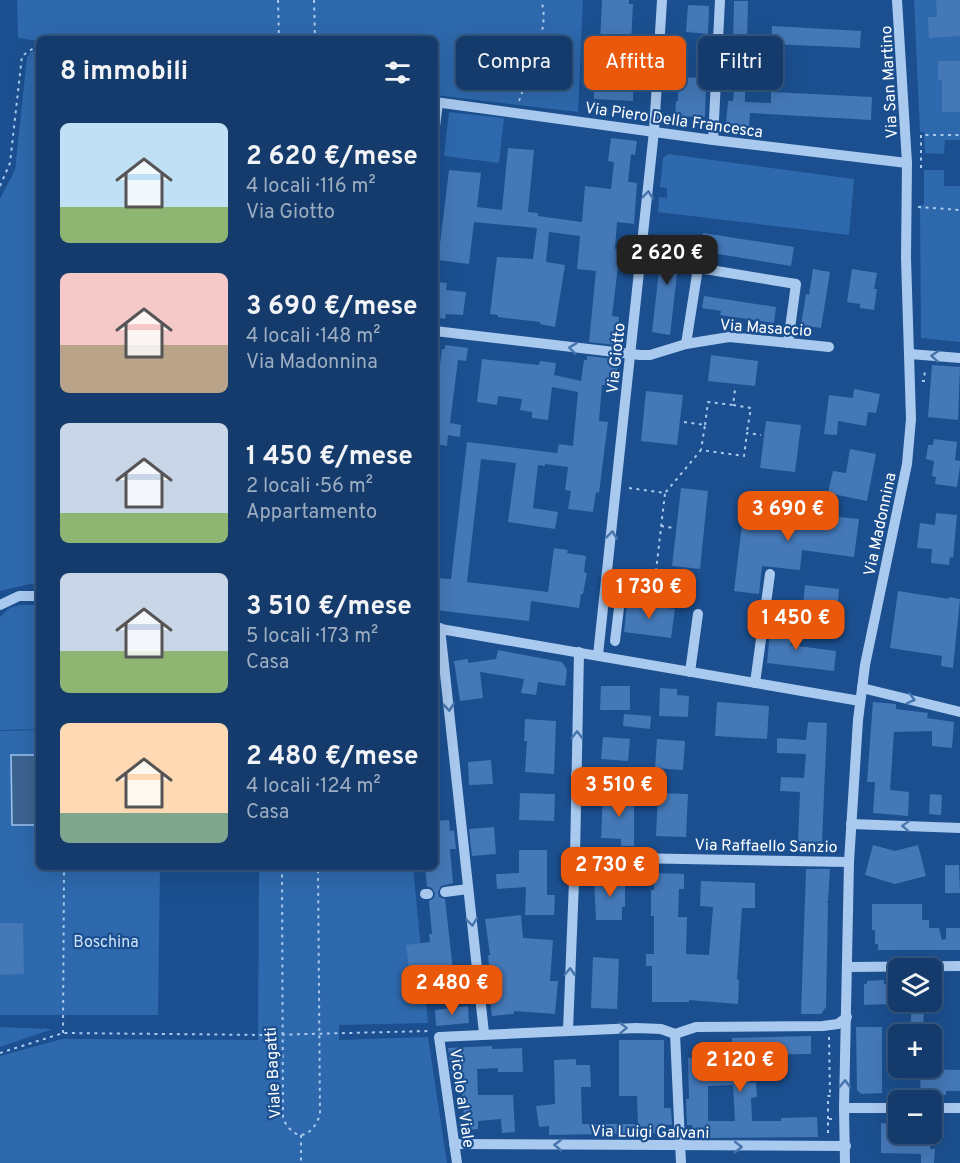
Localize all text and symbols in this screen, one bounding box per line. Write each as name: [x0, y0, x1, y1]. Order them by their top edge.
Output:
street label: Via San Martino: [877, 25, 903, 139]
chip: Compra: [456, 36, 572, 90]
chip: Affitta: [584, 36, 686, 90]
chip: Filtri: [698, 36, 783, 90]
text: 8 immobili: [60, 56, 188, 89]
icon: filters: [381, 56, 414, 89]
street label: Via Piero Della Francesca: [583, 99, 764, 143]
text: 2 620 €/mese: [246, 141, 418, 174]
icon: home: [108, 147, 180, 219]
text: 4 locali · 116 m²: [246, 174, 376, 200]
one-way arrow: [641, 190, 654, 199]
text: Via Giotto: [246, 200, 335, 226]
pin: 2 620 €: [612, 235, 722, 286]
text: 2 620 €: [631, 241, 703, 267]
text: 3 690 €/mese: [246, 291, 418, 324]
icon: home: [108, 297, 180, 369]
street label: Via Masaccio: [719, 316, 813, 342]
street label: Via Giotto: [603, 322, 631, 395]
text: 4 locali · 148 m²: [246, 324, 380, 350]
one-way arrow: [568, 342, 577, 354]
one-way arrow: [930, 349, 939, 362]
text: Via Madonnina: [246, 350, 378, 376]
text: 1 450 €/mese: [246, 441, 413, 474]
icon: home: [108, 447, 180, 519]
street label: Via Madonnina: [860, 471, 902, 578]
text: 2 locali · 56 m²: [246, 474, 373, 500]
pin: 3 690 €: [733, 491, 843, 542]
text: 3 690 €: [752, 497, 824, 523]
text: Appartamento: [246, 500, 377, 526]
one-way arrow: [605, 530, 618, 539]
pin: 1 730 €: [594, 569, 704, 620]
text: 1 730 €: [616, 575, 682, 601]
text: 3 510 €/mese: [246, 591, 412, 624]
icon: home: [108, 597, 180, 669]
pin: 1 450 €: [741, 600, 851, 651]
text: 1 450 €: [762, 606, 830, 632]
text: 5 locali · 173 m²: [246, 624, 378, 650]
text: Casa: [246, 650, 289, 676]
one-way arrow: [906, 692, 916, 705]
one-way arrow: [442, 703, 455, 712]
one-way arrow: [571, 730, 584, 739]
text: 2 480 €/mese: [246, 741, 418, 774]
icon: home: [108, 747, 180, 819]
pin: 3 510 €: [564, 767, 674, 818]
text: 3 510 €: [585, 773, 653, 799]
text: 4 locali · 124 m²: [246, 774, 381, 800]
text: Casa: [246, 800, 289, 826]
one-way arrow: [901, 819, 910, 832]
street label: Via Raffaello Sanzio: [694, 836, 838, 858]
pin: 2 730 €: [555, 847, 665, 898]
text: 2 730 €: [575, 853, 645, 879]
one-way arrow: [465, 918, 478, 927]
park label: Boschina: [73, 933, 139, 953]
map controls: [888, 958, 942, 1144]
button: layers: [888, 958, 942, 1012]
pin: 2 480 €: [397, 965, 507, 1016]
one-way arrow: [564, 967, 577, 976]
text: 2 480 €: [415, 971, 489, 997]
one-way arrow: [619, 1022, 628, 1035]
button: +: [888, 1024, 942, 1078]
street label: Viale Bagatti: [262, 1027, 286, 1119]
pin: 2 120 €: [685, 1042, 795, 1093]
street label: Vicolo al Viale: [444, 1047, 478, 1149]
text: 2 120 €: [706, 1048, 774, 1074]
one-way arrow: [839, 1079, 852, 1088]
button: −: [888, 1090, 942, 1144]
street label: Via Luigi Galvani: [590, 1122, 709, 1144]
one-way arrow: [554, 1139, 563, 1151]
one-way arrow: [734, 1141, 743, 1153]

